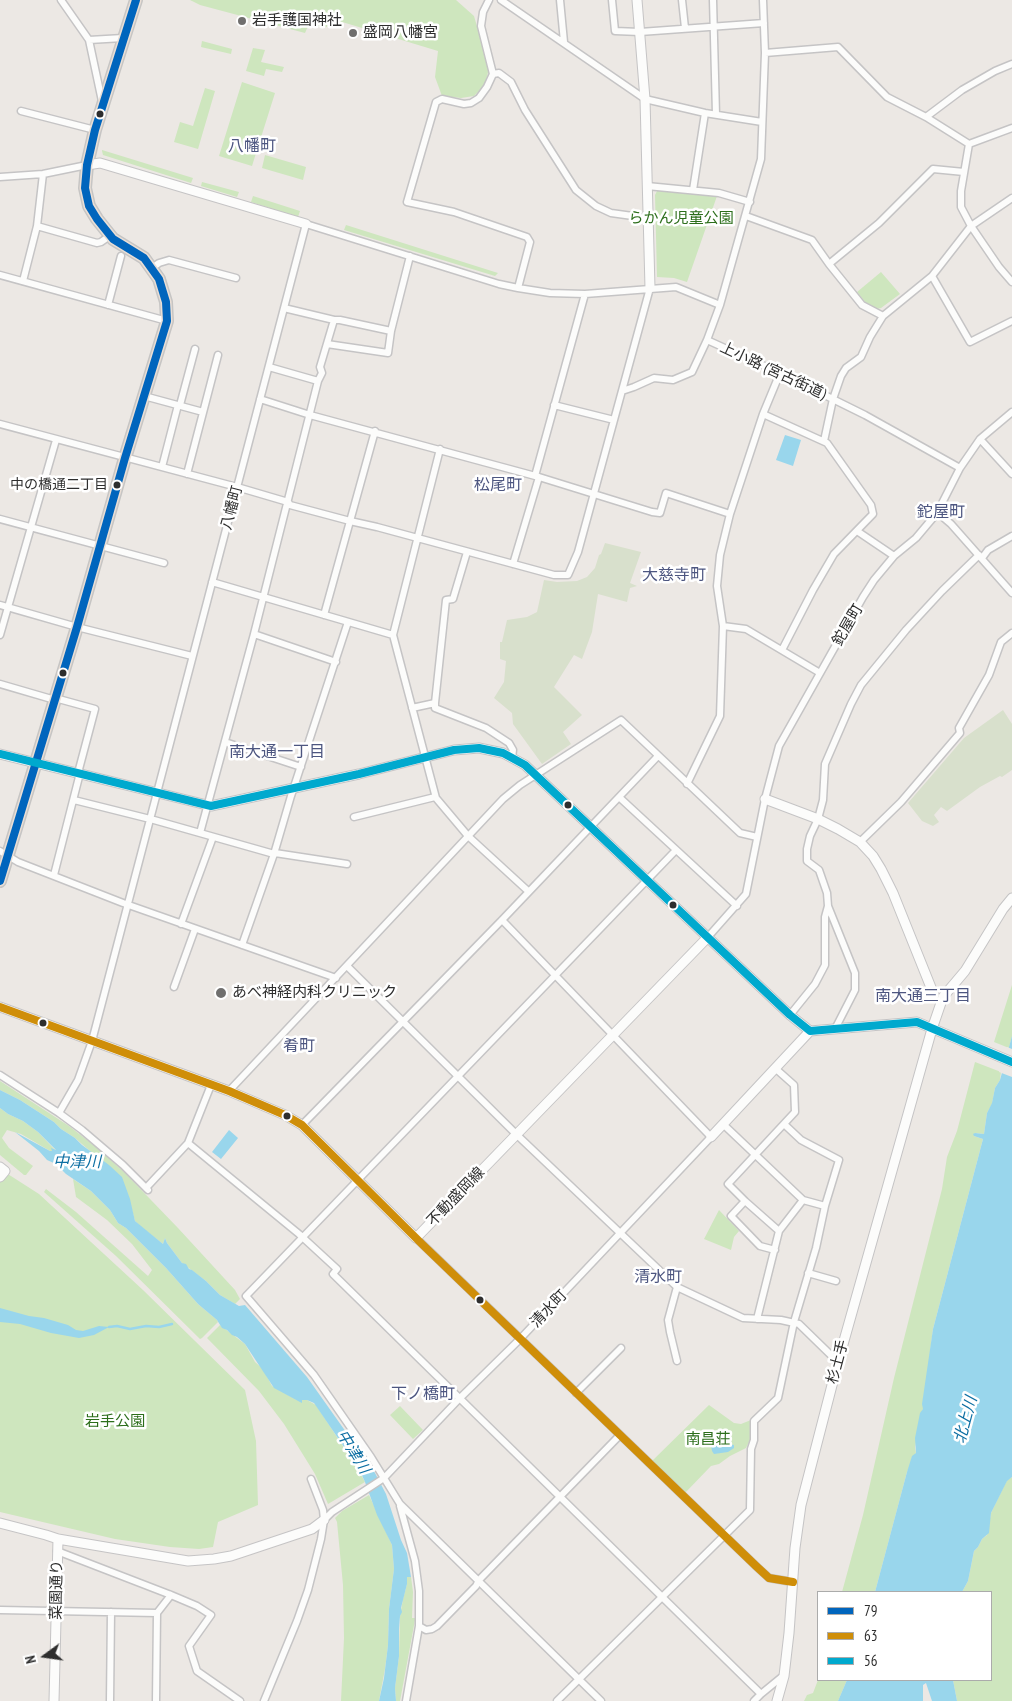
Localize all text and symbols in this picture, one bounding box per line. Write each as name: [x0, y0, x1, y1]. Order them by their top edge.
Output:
place label: 岩手護国神社: [252, 12, 342, 30]
marker: 岩手護国神社: [236, 15, 248, 27]
place label: 盛岡八幡宮: [363, 24, 438, 42]
marker: 盛岡八幡宮: [347, 27, 359, 39]
unlabelled marker: [95, 109, 105, 119]
district label: 八幡町: [228, 136, 276, 156]
park label: らかん児童公園: [629, 210, 733, 228]
street label: 上小路 (宮古街道): [717, 339, 829, 403]
district label: 松尾町: [474, 475, 522, 495]
place label: 中の橋通二丁目: [10, 477, 108, 493]
marker: 中の橋通二丁目: [112, 480, 122, 490]
street label: 八幡町: [217, 484, 247, 532]
district label: 鉈屋町: [917, 502, 965, 522]
district label: 大慈寺町: [642, 565, 706, 585]
street label: 鉈屋町: [829, 601, 867, 649]
unlabelled marker: [58, 668, 68, 678]
district label: 南大通一丁目: [229, 742, 325, 762]
unlabelled marker: [563, 800, 573, 810]
unlabelled marker: [668, 900, 678, 910]
place label: あべ神経内科クリニック: [232, 984, 397, 1002]
marker: あべ神経内科クリニック: [214, 986, 228, 1000]
district label: 南大通三丁目: [875, 986, 971, 1006]
unlabelled marker: [38, 1018, 48, 1028]
district label: 肴町: [283, 1036, 315, 1056]
unlabelled marker: [282, 1111, 292, 1121]
water label: 中津川: [53, 1152, 101, 1172]
street label: 不動盛岡線: [423, 1164, 489, 1230]
district label: 清水町: [634, 1267, 682, 1287]
street label: 清水町: [527, 1287, 571, 1331]
unlabelled marker: [475, 1295, 485, 1305]
street label: 杉土手: [823, 1338, 853, 1386]
district label: 下ノ橋町: [391, 1384, 455, 1404]
water label: 北上川: [951, 1394, 981, 1446]
park label: 岩手公園: [85, 1413, 145, 1431]
water label: 中津川: [332, 1427, 374, 1477]
park label: 南昌荘: [686, 1431, 730, 1449]
street label: 菜園通り: [47, 1560, 67, 1620]
legend: [817, 1591, 992, 1681]
text: 79: [864, 1601, 878, 1620]
text: 63: [864, 1626, 878, 1645]
north arrow: [20, 1631, 70, 1681]
text: 56: [864, 1651, 878, 1670]
text: N: [21, 1654, 40, 1665]

